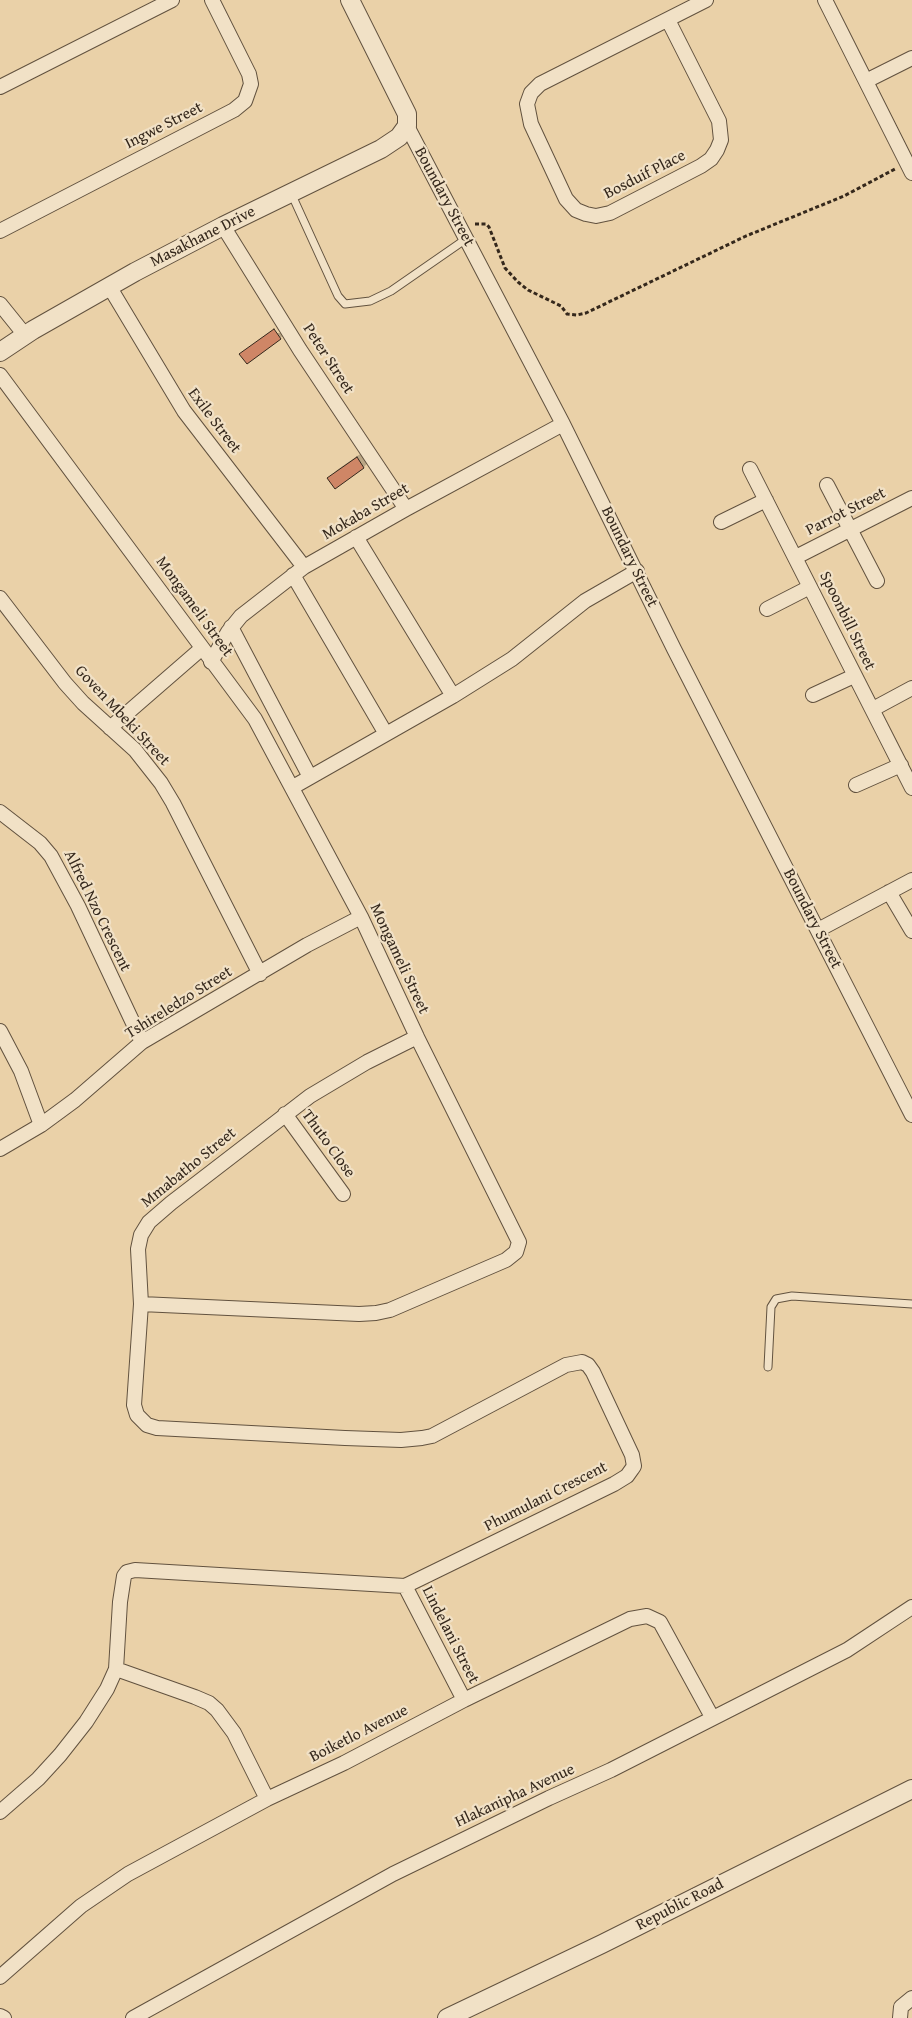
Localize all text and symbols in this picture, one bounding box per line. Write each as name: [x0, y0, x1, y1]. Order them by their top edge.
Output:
street label: Ingwe Street: [122, 98, 206, 154]
street label: Boundary Street: [410, 144, 478, 250]
street label: Bosduif Place: [601, 146, 689, 204]
street label: Masakhane Drive: [147, 202, 259, 272]
street label: Peter Street: [298, 320, 358, 398]
street label: Exile Street: [183, 385, 245, 457]
street label: Mokaba Street: [319, 479, 413, 545]
street label: Parrot Street: [803, 484, 889, 540]
street label: Boundary Street: [596, 504, 662, 610]
street label: Mongameli Street: [151, 553, 237, 661]
street label: Spoonbill Street: [815, 568, 879, 674]
street label: Goven Mbeki Street: [71, 662, 173, 770]
street label: Alfred Nzo Crescent: [59, 847, 135, 975]
street label: Boundary Street: [779, 866, 845, 972]
street label: Mongameli Street: [365, 901, 433, 1017]
street label: Tshireledzo Street: [122, 962, 236, 1044]
street label: Thuto Close: [297, 1106, 359, 1182]
street label: Mmabatho Street: [138, 1124, 240, 1212]
street label: Phumulani Crescent: [481, 1458, 611, 1536]
street label: Lindelani Street: [417, 1583, 483, 1687]
street label: Boiketlo Avenue: [307, 1701, 411, 1767]
street label: Hlakanipha Avenue: [452, 1760, 578, 1832]
street label: Republic Road: [633, 1875, 727, 1935]

